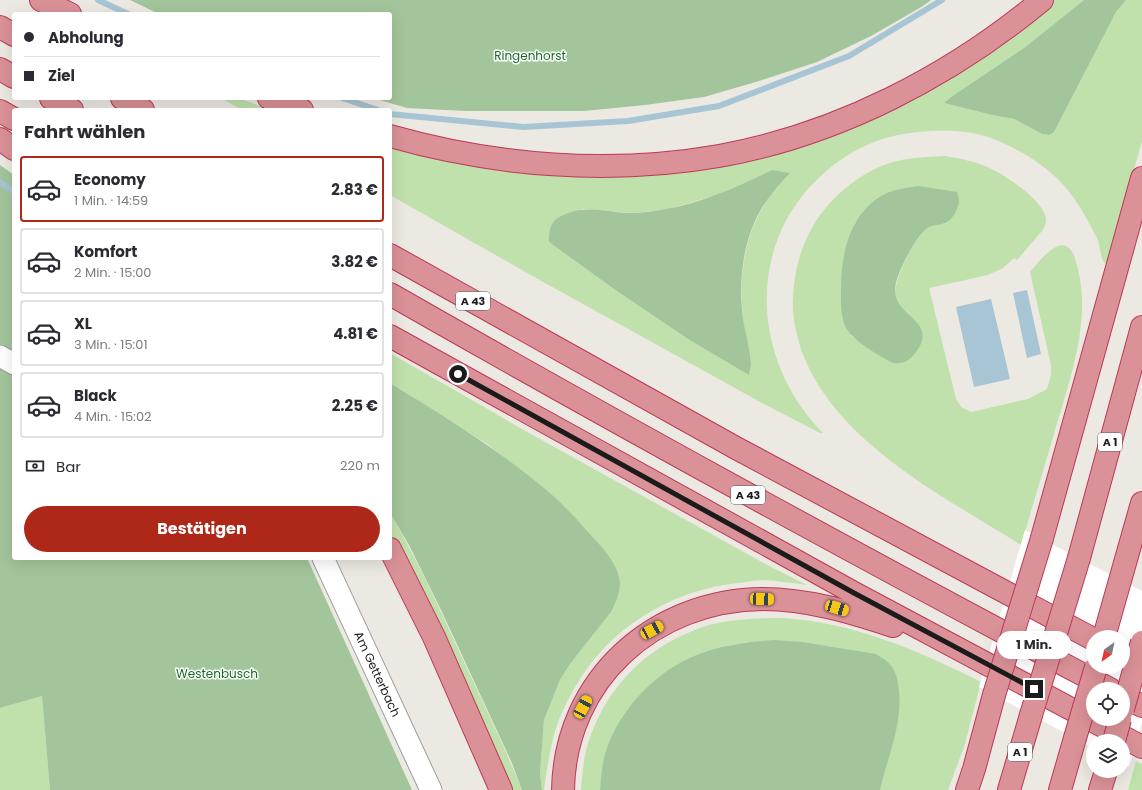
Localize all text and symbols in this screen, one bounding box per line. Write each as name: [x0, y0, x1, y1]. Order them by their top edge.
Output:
text: Abholung: [48, 27, 124, 48]
park label: Ringenhorst: [494, 47, 566, 64]
text: Ziel: [48, 65, 75, 86]
text: Fahrt wählen: [24, 119, 146, 144]
text: Economy: [74, 169, 146, 190]
icon: car: [26, 171, 62, 207]
text: 2.83 €: [331, 179, 378, 200]
text: 1 Min. · 14:59: [74, 191, 148, 210]
text: Komfort: [74, 241, 137, 262]
icon: car: [26, 243, 62, 279]
text: 3.82 €: [331, 251, 378, 272]
text: 2 Min. · 15:00: [74, 263, 152, 282]
road number: A 43: [456, 292, 490, 310]
text: XL: [74, 313, 92, 334]
icon: car: [26, 315, 62, 351]
text: 4.81 €: [333, 323, 378, 344]
text: 3 Min. · 15:01: [74, 335, 148, 354]
route start: [449, 365, 467, 383]
text: Black: [74, 385, 117, 406]
icon: car: [26, 387, 62, 423]
text: 2.25 €: [332, 395, 378, 416]
text: 4 Min. · 15:02: [74, 407, 152, 426]
road number: A 1: [1098, 433, 1122, 451]
icon: cash: [24, 455, 46, 477]
text: Bar: [56, 456, 81, 477]
text: 220 m: [340, 456, 380, 475]
road number: A 43: [731, 486, 765, 504]
button: Bestätigen: [24, 506, 380, 552]
car: [750, 593, 774, 605]
car: [824, 599, 850, 617]
car: [639, 619, 665, 641]
street label: Am Getterbach: [350, 628, 405, 719]
north arrow: [1086, 630, 1130, 674]
map controls: [1086, 630, 1130, 778]
callout: 1 Min.: [997, 631, 1071, 659]
text: 1 Min.: [1016, 635, 1052, 654]
park label: Westenbusch: [176, 665, 258, 682]
route end: [1025, 680, 1043, 698]
button: locate: [1086, 682, 1130, 726]
car: [572, 694, 594, 720]
button: layers: [1086, 734, 1130, 778]
road number: A 1: [1008, 743, 1032, 761]

